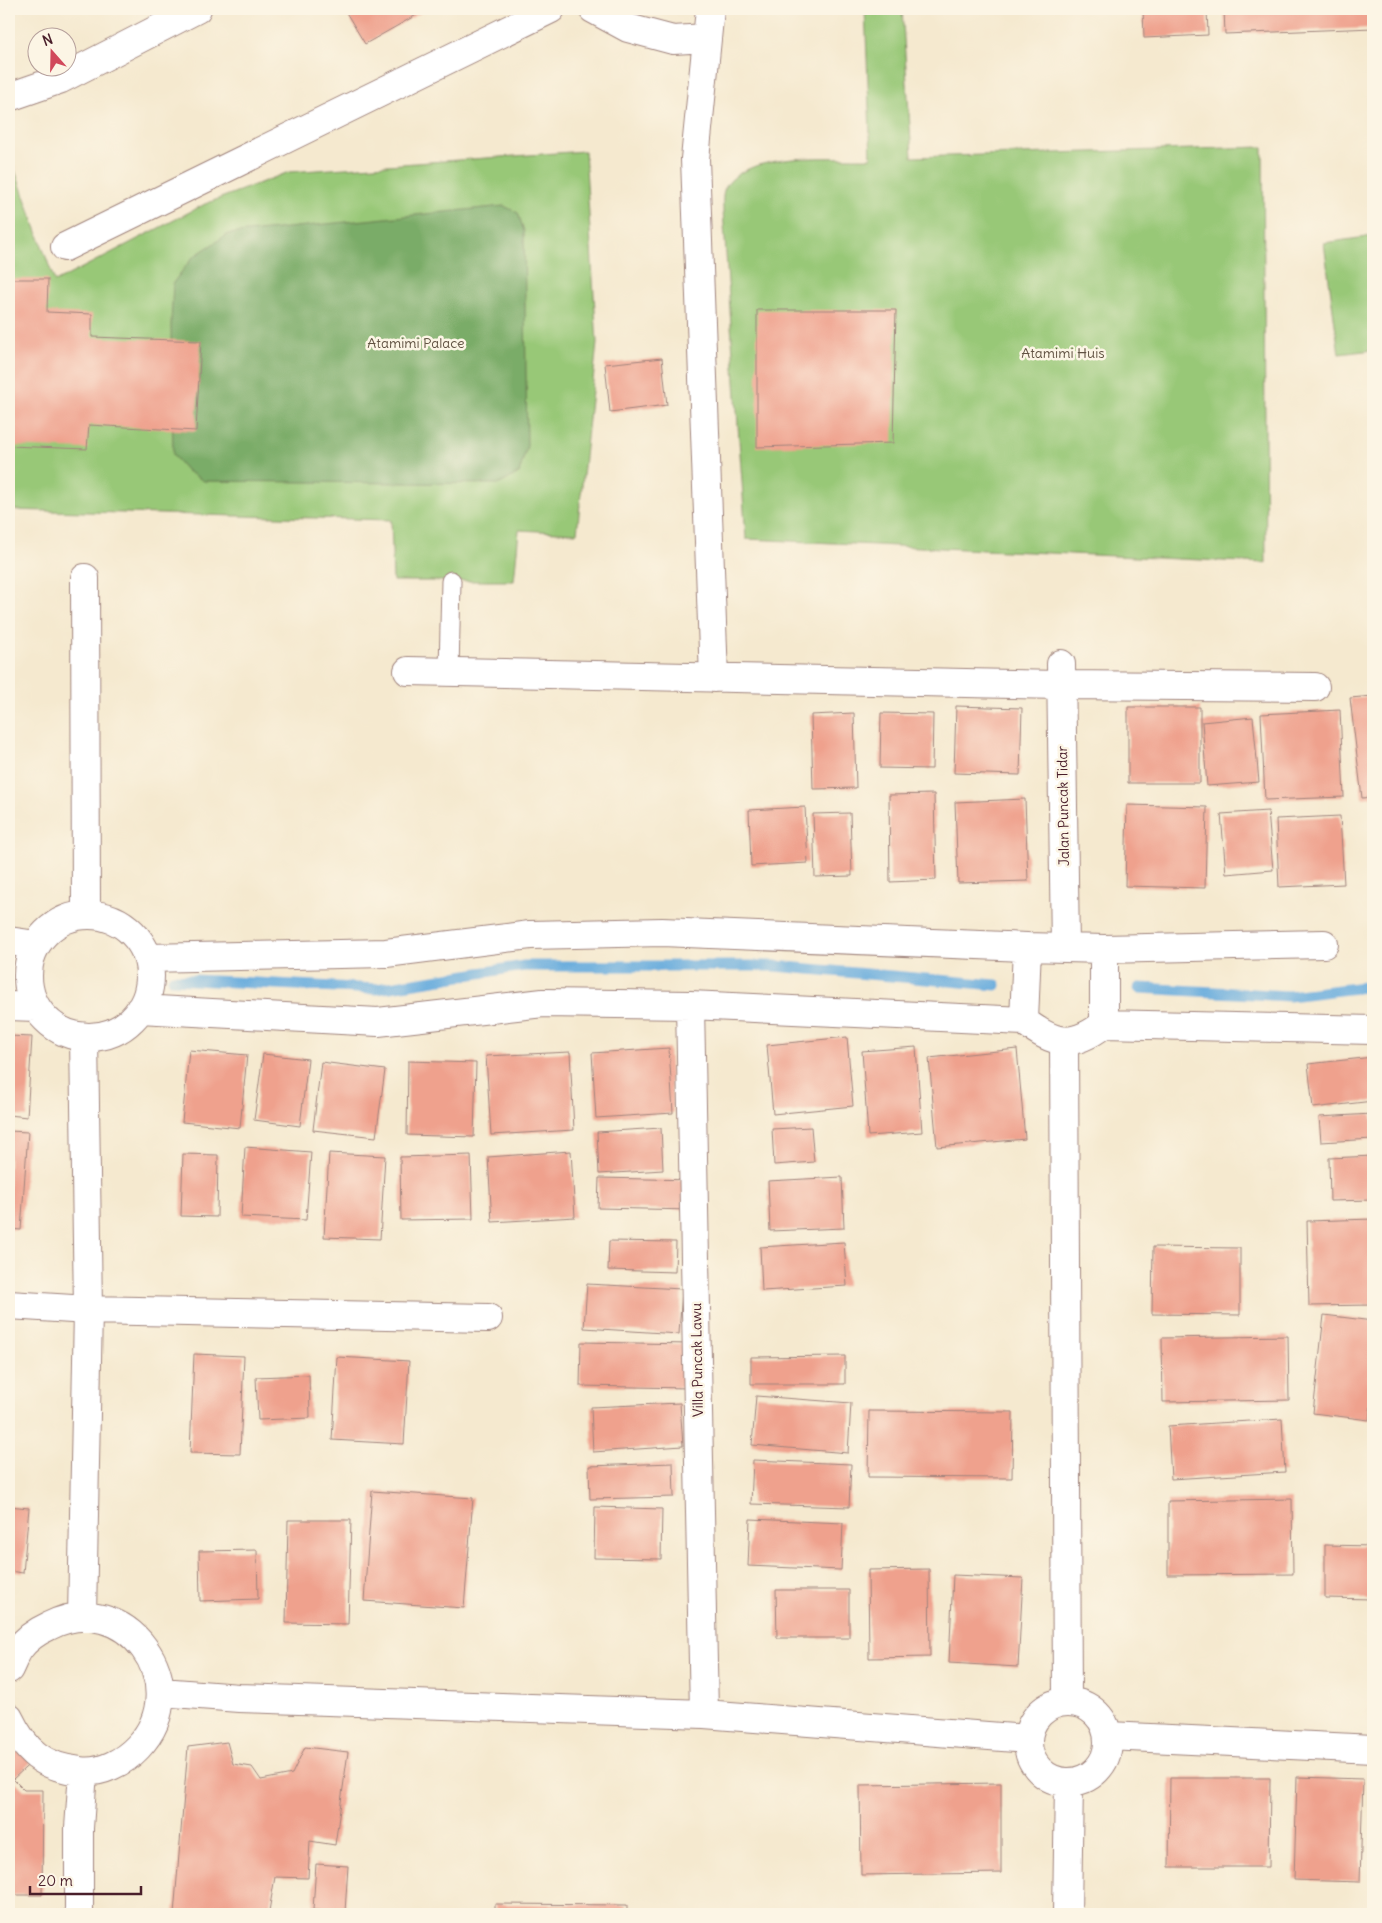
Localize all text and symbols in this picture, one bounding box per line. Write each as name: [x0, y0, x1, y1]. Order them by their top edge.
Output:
north arrow: [28, 28, 78, 78]
text: N: [40, 30, 55, 50]
park label: Atamimi Palace: [367, 334, 465, 352]
park label: Atamimi Huis: [1021, 344, 1105, 362]
street label: Jalan Puncak Tidar: [1053, 745, 1073, 866]
street label: Villa Puncak Lawu: [687, 1303, 707, 1417]
scale bar: [30, 1863, 141, 1895]
text: 20 m: [38, 1871, 73, 1890]

